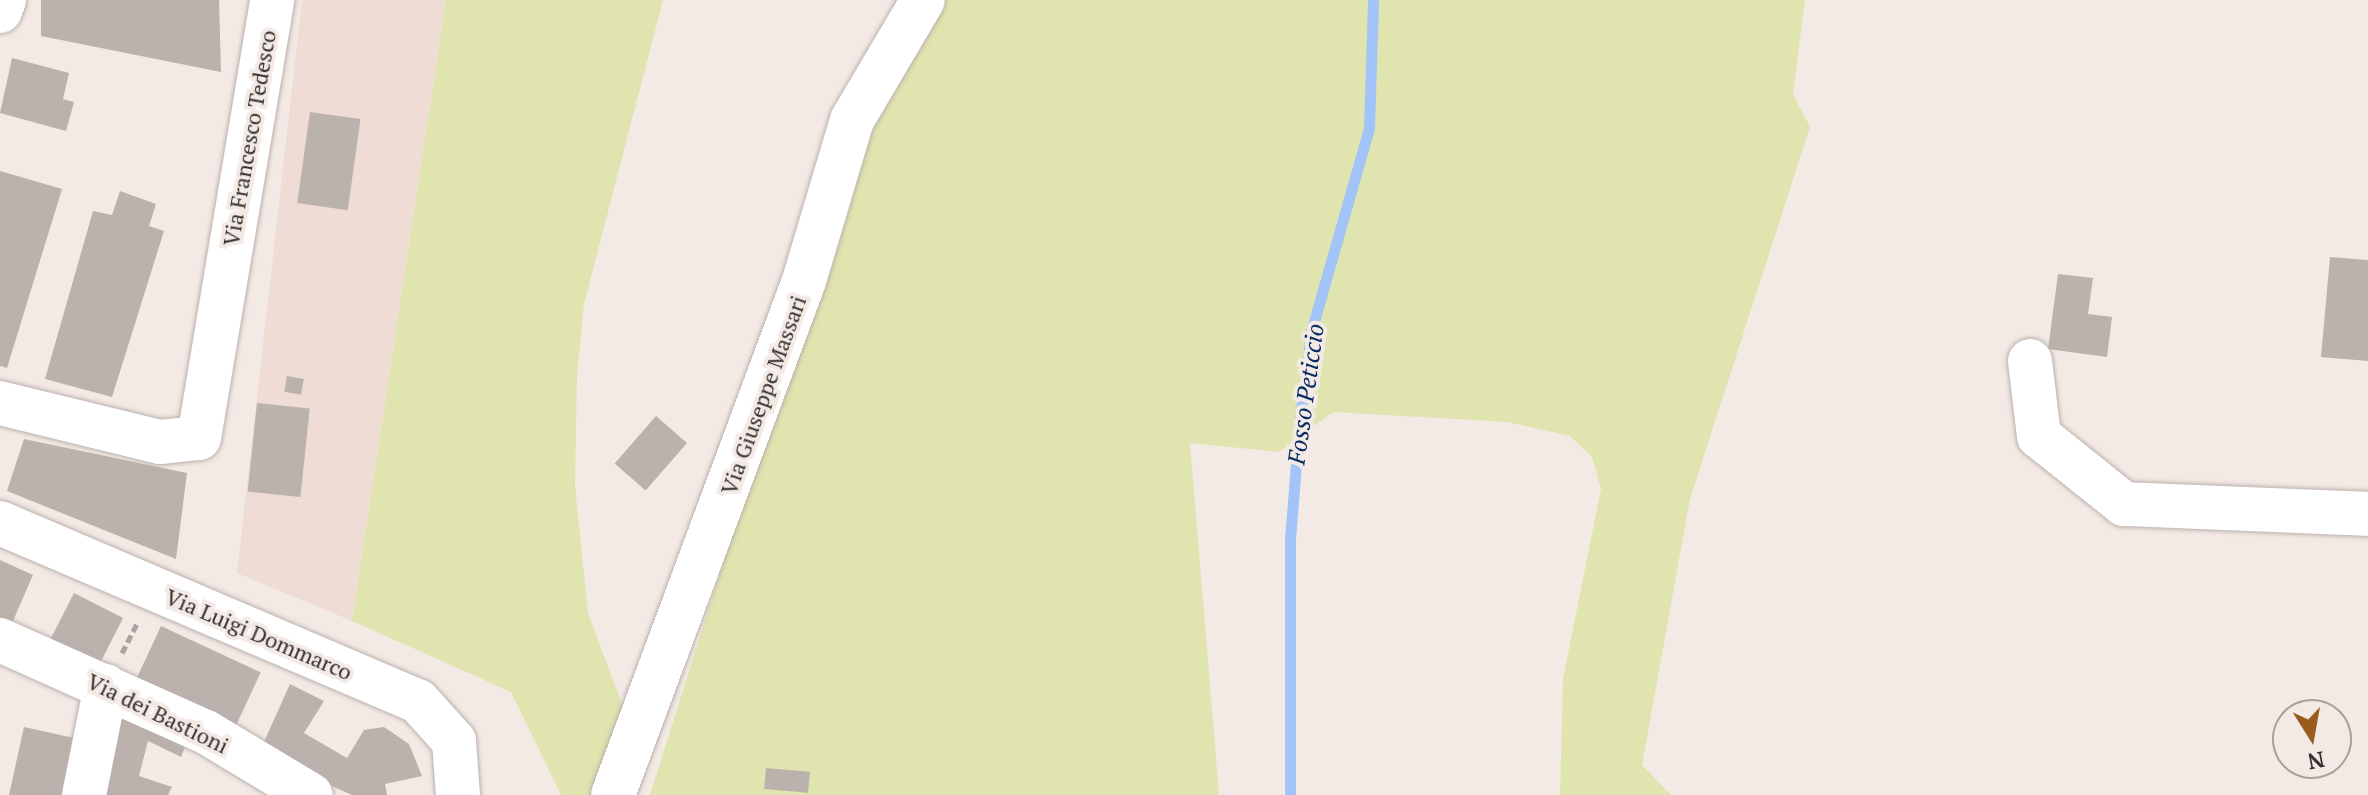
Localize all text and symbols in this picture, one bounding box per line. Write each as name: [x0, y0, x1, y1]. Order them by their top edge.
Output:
street label: Via Francesco Tedesco: [217, 28, 281, 248]
street label: Via Giuseppe Massari: [715, 292, 811, 498]
water label: Fosso Peticcio: [1282, 322, 1330, 466]
street label: Via Luigi Dommarco: [162, 583, 356, 685]
street label: Via dei Bastioni: [83, 667, 233, 759]
north arrow: [2272, 699, 2352, 779]
text: N: [2305, 745, 2327, 777]

